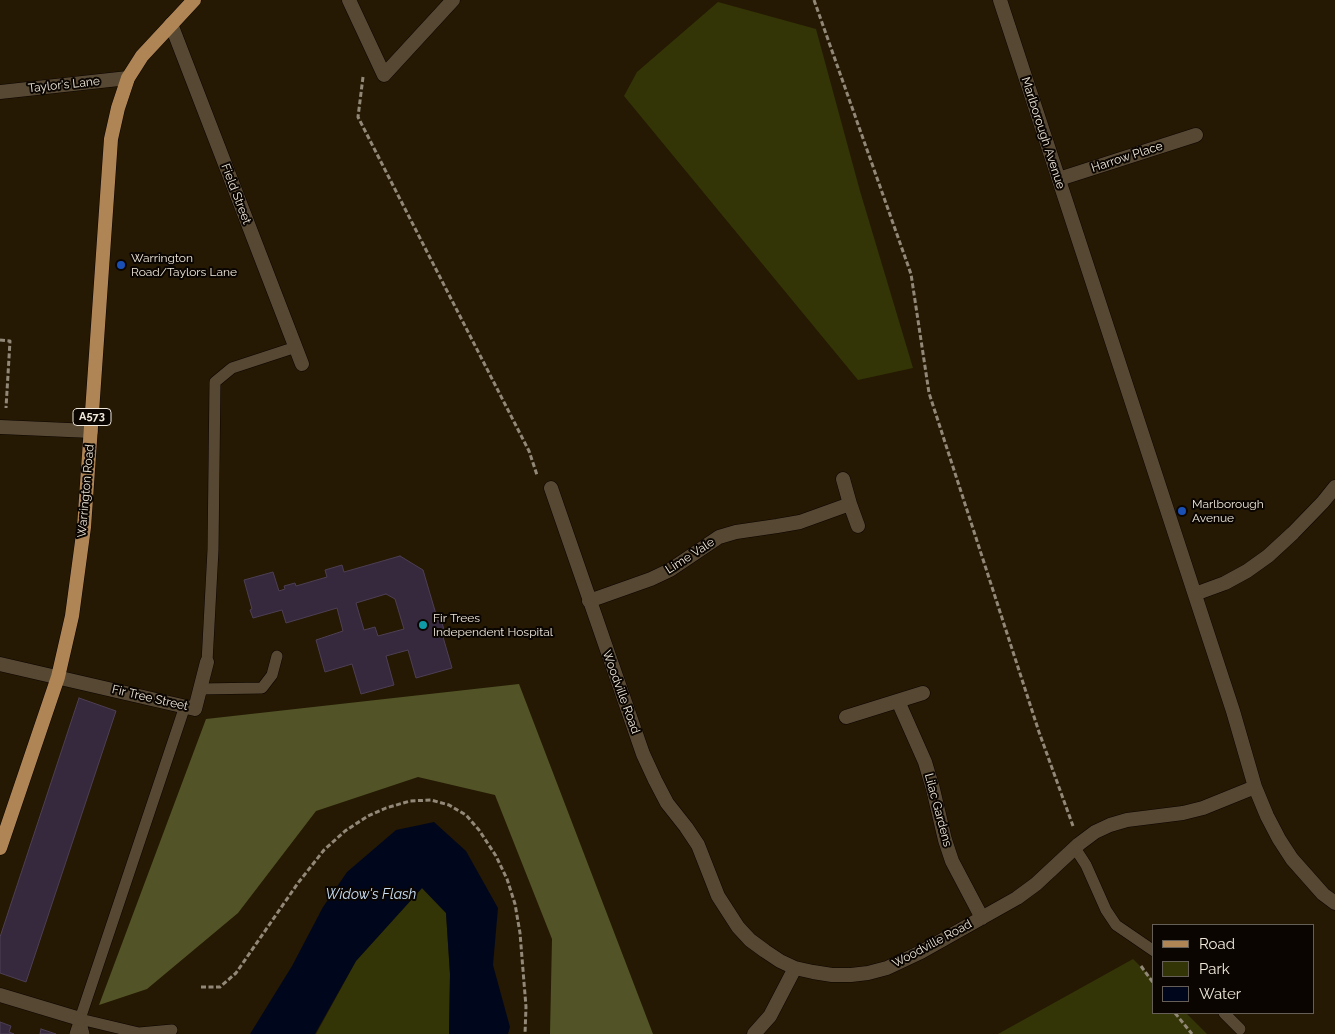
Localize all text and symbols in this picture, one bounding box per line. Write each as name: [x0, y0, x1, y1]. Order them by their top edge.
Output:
street label: Taylor's Lane: [27, 74, 101, 96]
street label: Marlborough Avenue: [1018, 75, 1068, 191]
street label: Harrow Place: [1090, 139, 1164, 175]
street label: Field Street: [218, 162, 254, 226]
place label: Warrington Road/Taylors Lane: [131, 251, 237, 279]
marker: Warrington Road/Taylors Lane: [115, 259, 127, 271]
road number: A573: [73, 408, 111, 426]
street label: Warrington Road: [75, 444, 97, 538]
place label: Marlborough Avenue: [1192, 497, 1264, 525]
marker: Marlborough Avenue: [1176, 505, 1188, 517]
street label: Lime Vale: [663, 535, 717, 577]
place label: Fir Trees Independent Hospital: [433, 611, 553, 639]
marker: Fir Trees Independent Hospital: [417, 619, 429, 631]
street label: Woodville Road: [599, 648, 643, 736]
street label: Fir Tree Street: [111, 682, 189, 714]
street label: Lilac Gardens: [921, 772, 955, 848]
water label: Widow's Flash: [326, 887, 416, 903]
street label: Woodville Road: [890, 917, 974, 971]
legend: [1152, 924, 1315, 1014]
text: Road: [1199, 935, 1235, 953]
text: Park: [1199, 960, 1230, 978]
text: Water: [1199, 985, 1241, 1003]

